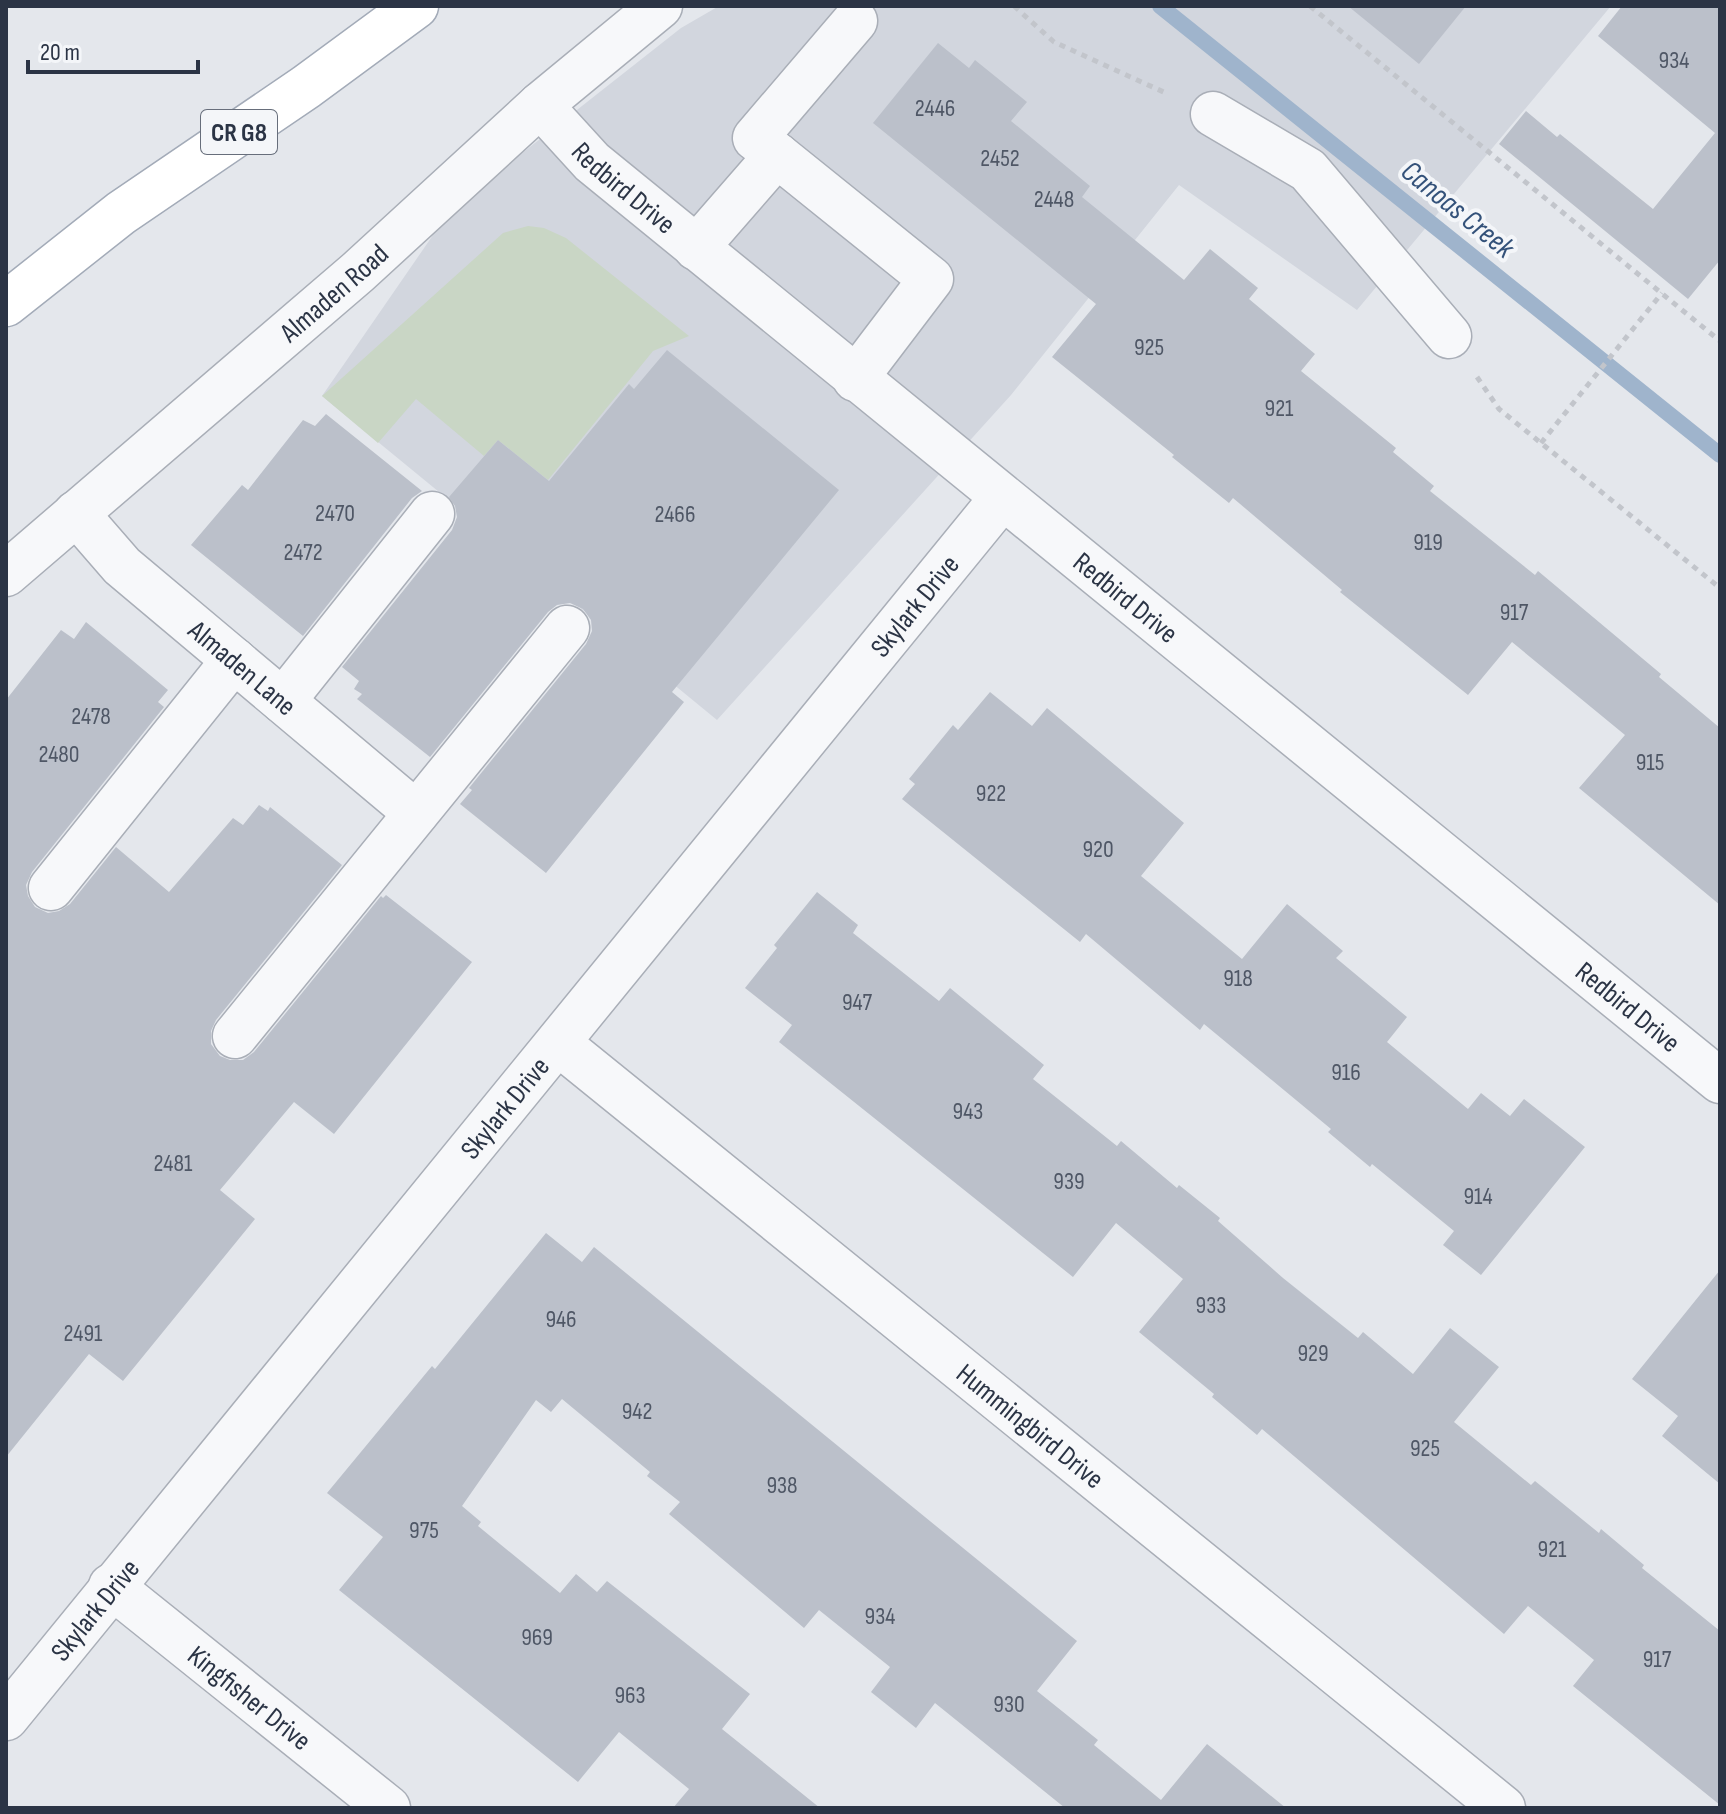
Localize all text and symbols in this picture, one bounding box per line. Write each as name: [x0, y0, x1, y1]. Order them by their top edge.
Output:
scale bar: [28, 24, 198, 74]
text: 20 m: [40, 38, 80, 67]
house number: 934: [1659, 46, 1689, 75]
house number: 2446: [915, 94, 955, 123]
road number: CR G8: [201, 110, 277, 154]
street label: Redbird Drive: [564, 136, 682, 241]
house number: 2452: [980, 144, 1020, 173]
water label: Canoas Creek: [1394, 153, 1522, 267]
house number: 2448: [1034, 185, 1074, 214]
street label: Almaden Road: [273, 238, 396, 350]
house number: 925: [1134, 333, 1164, 362]
house number: 921: [1264, 394, 1294, 423]
house number: 2470: [315, 499, 355, 528]
house number: 2466: [655, 500, 695, 529]
house number: 919: [1413, 528, 1443, 557]
house number: 2472: [283, 538, 323, 567]
street label: Redbird Drive: [1066, 546, 1184, 651]
street label: Skylark Drive: [864, 549, 967, 664]
house number: 917: [1500, 598, 1529, 627]
street label: Almaden Lane: [181, 614, 302, 723]
house number: 2478: [71, 702, 111, 731]
house number: 2480: [38, 740, 80, 769]
house number: 915: [1636, 748, 1664, 777]
house number: 922: [976, 779, 1006, 808]
house number: 920: [1082, 835, 1114, 864]
street label: Redbird Drive: [1569, 955, 1686, 1060]
house number: 918: [1223, 964, 1253, 993]
house number: 947: [842, 988, 872, 1017]
street label: Skylark Drive: [454, 1051, 557, 1166]
house number: 916: [1331, 1058, 1361, 1087]
house number: 943: [953, 1097, 983, 1126]
house number: 2481: [154, 1149, 193, 1178]
house number: 939: [1053, 1167, 1085, 1196]
house number: 914: [1463, 1182, 1493, 1211]
house number: 933: [1196, 1291, 1226, 1320]
house number: 946: [545, 1305, 577, 1334]
house number: 2491: [64, 1319, 103, 1348]
house number: 929: [1297, 1339, 1329, 1368]
street label: Hummingbird Drive: [949, 1357, 1110, 1496]
house number: 942: [622, 1397, 652, 1426]
house number: 925: [1410, 1434, 1440, 1463]
house number: 938: [766, 1471, 798, 1500]
house number: 975: [409, 1516, 439, 1545]
house number: 921: [1537, 1535, 1567, 1564]
street label: Skylark Drive: [44, 1553, 147, 1668]
house number: 934: [865, 1602, 895, 1631]
house number: 969: [521, 1623, 553, 1652]
street label: Kingfisher Drive: [181, 1639, 317, 1758]
house number: 917: [1643, 1645, 1672, 1674]
house number: 963: [614, 1681, 646, 1710]
house number: 930: [993, 1690, 1025, 1719]

